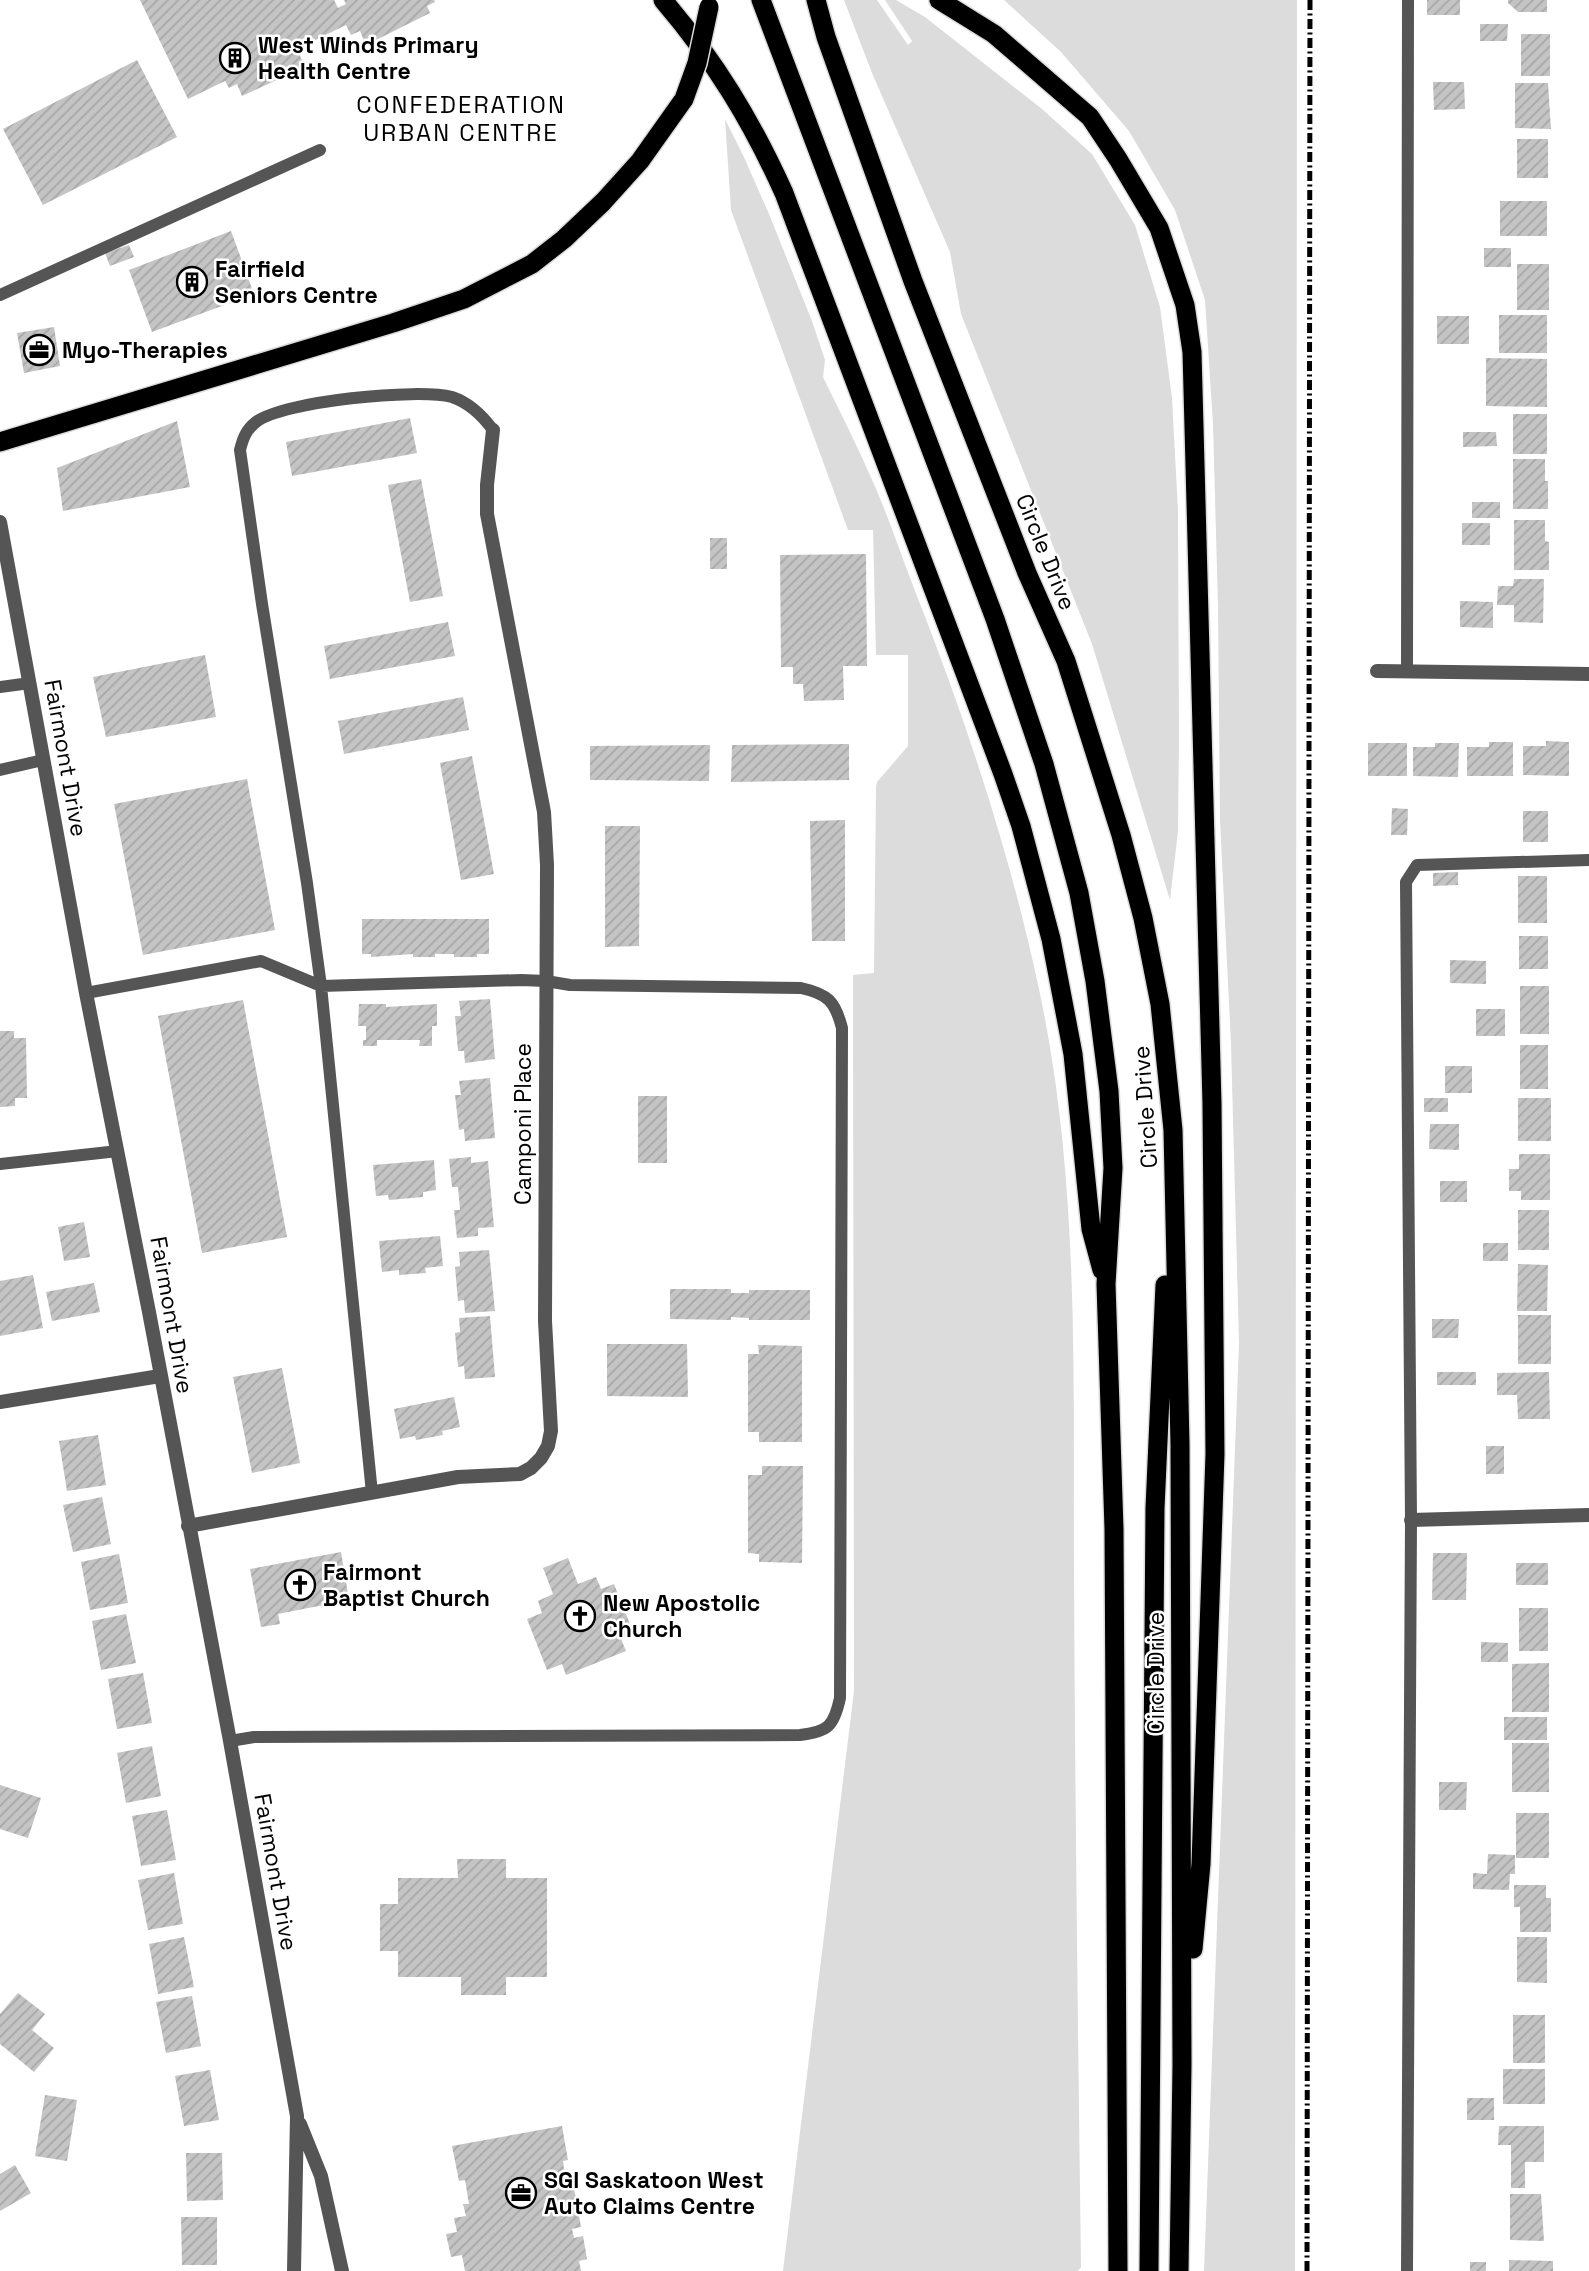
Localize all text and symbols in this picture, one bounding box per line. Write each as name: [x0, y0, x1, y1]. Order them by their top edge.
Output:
place label: West Winds Primary Health Centre: [258, 30, 479, 86]
building icon: West Winds Primary Health Centre: [218, 41, 252, 75]
district label: CONFEDERATION URBAN CENTRE: [356, 89, 566, 148]
place label: Fairfield Seniors Centre: [215, 254, 378, 310]
building icon: Fairfield Seniors Centre: [175, 265, 209, 299]
office icon: Myo-Therapies: [22, 333, 56, 367]
place label: Myo-Therapies: [62, 335, 228, 365]
street label: Circle Drive: [1009, 490, 1083, 614]
street label: Fairmont Drive: [37, 677, 95, 839]
street label: Camponi Place: [508, 1043, 538, 1205]
street label: Circle Drive: [1126, 1045, 1164, 1169]
street label: Fairmont Drive: [143, 1234, 201, 1396]
place label: Fairmont Baptist Church: [323, 1557, 490, 1613]
church icon: Fairmont Baptist Church: [283, 1568, 317, 1602]
place label: New Apostolic Church: [603, 1588, 760, 1644]
church icon: New Apostolic Church: [563, 1599, 597, 1633]
street label: Circle Drive: [1141, 1612, 1171, 1734]
street label: Fairmont Drive: [247, 1791, 305, 1953]
place label: SGI Saskatoon West Auto Claims Centre: [544, 2165, 764, 2221]
office icon: SGI Saskatoon West Auto Claims Centre: [504, 2176, 538, 2210]

